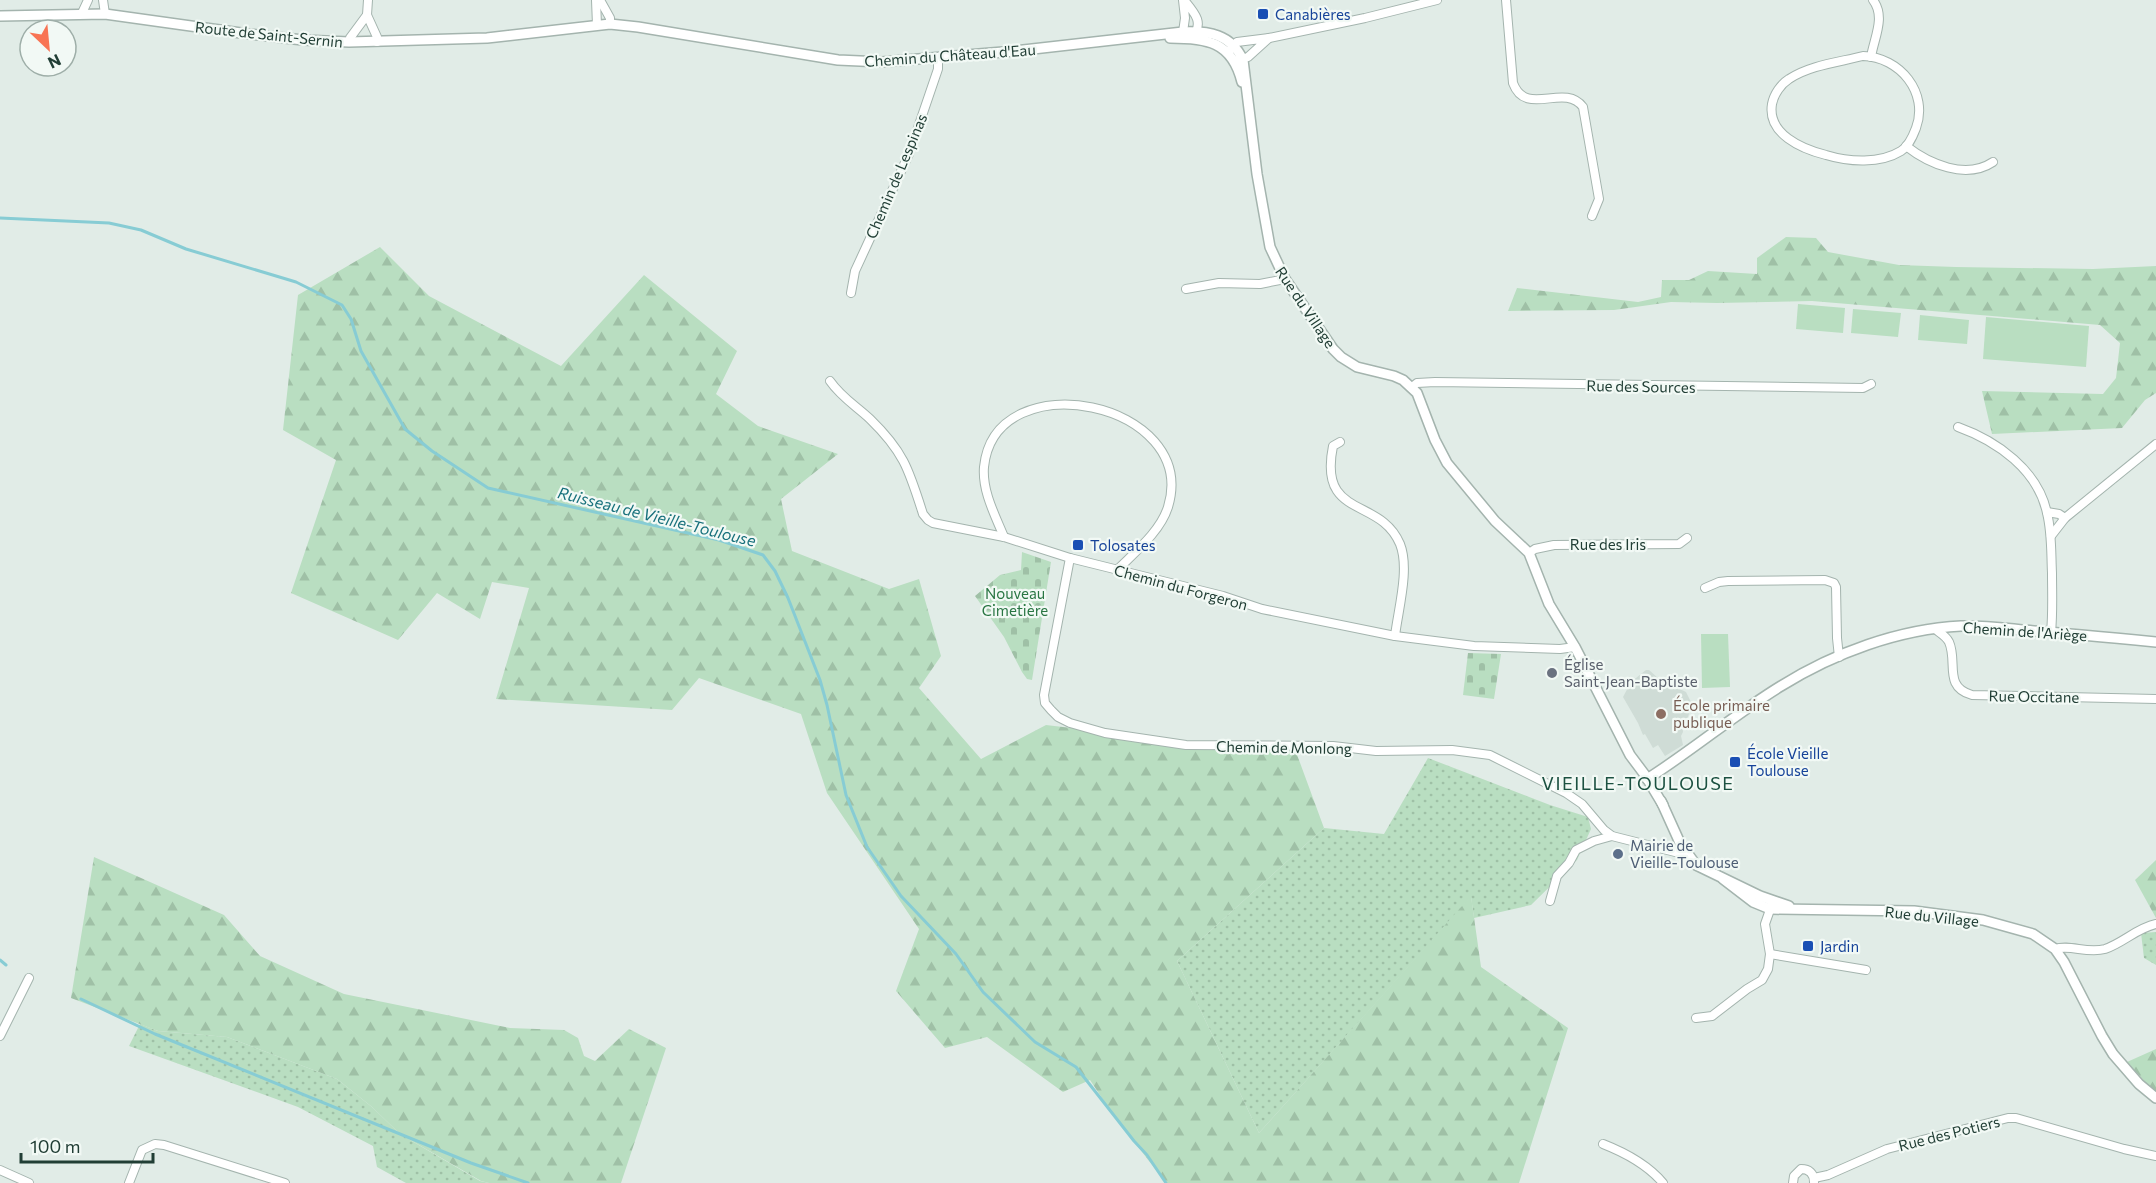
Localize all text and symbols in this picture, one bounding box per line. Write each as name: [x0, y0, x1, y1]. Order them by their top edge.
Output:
place label: Canabières: [1275, 5, 1351, 23]
marker: Canabières: [1256, 7, 1270, 21]
street label: Route de Saint-Sernin: [194, 17, 344, 51]
north arrow: [18, 18, 78, 78]
street label: Chemin du Château d'Eau: [864, 40, 1036, 70]
text: N: [45, 51, 64, 73]
street label: Chemin de Lespinas: [862, 111, 931, 241]
street label: Rue du Village: [1272, 263, 1340, 351]
street label: Rue des Sources: [1586, 376, 1696, 396]
water label: Ruisseau de Vieille-Toulouse: [556, 482, 759, 550]
street label: Rue des Iris: [1570, 535, 1646, 553]
place label: Tolosates: [1090, 536, 1156, 554]
marker: Tolosates: [1071, 538, 1085, 552]
street label: Chemin du Forgeron: [1112, 561, 1250, 613]
park label: Nouveau Cimetière: [982, 584, 1048, 619]
street label: Chemin de l'Ariège: [1962, 618, 2088, 644]
place label: Église Saint-Jean-Baptiste: [1564, 654, 1698, 690]
marker: Église Saint-Jean-Baptiste: [1545, 666, 1559, 680]
street label: Rue Occitane: [1989, 686, 2080, 706]
place label: École primaire publique: [1673, 695, 1770, 731]
marker: École primaire publique: [1654, 707, 1668, 721]
street label: Chemin de Monlong: [1216, 737, 1352, 757]
place label: École Vieille Toulouse: [1747, 743, 1828, 779]
marker: École Vieille Toulouse: [1728, 755, 1742, 769]
district label: VIEILLE-TOULOUSE: [1542, 772, 1734, 794]
place label: Mairie de Vieille-Toulouse: [1630, 836, 1739, 871]
marker: Mairie de Vieille-Toulouse: [1611, 847, 1625, 861]
street label: Rue du Village: [1884, 902, 1980, 930]
place label: Jardin: [1820, 937, 1859, 955]
marker: Jardin: [1801, 939, 1815, 953]
street label: Rue des Potiers: [1896, 1112, 2002, 1154]
scale bar: [21, 1126, 153, 1164]
text: 100 m: [30, 1135, 80, 1157]

